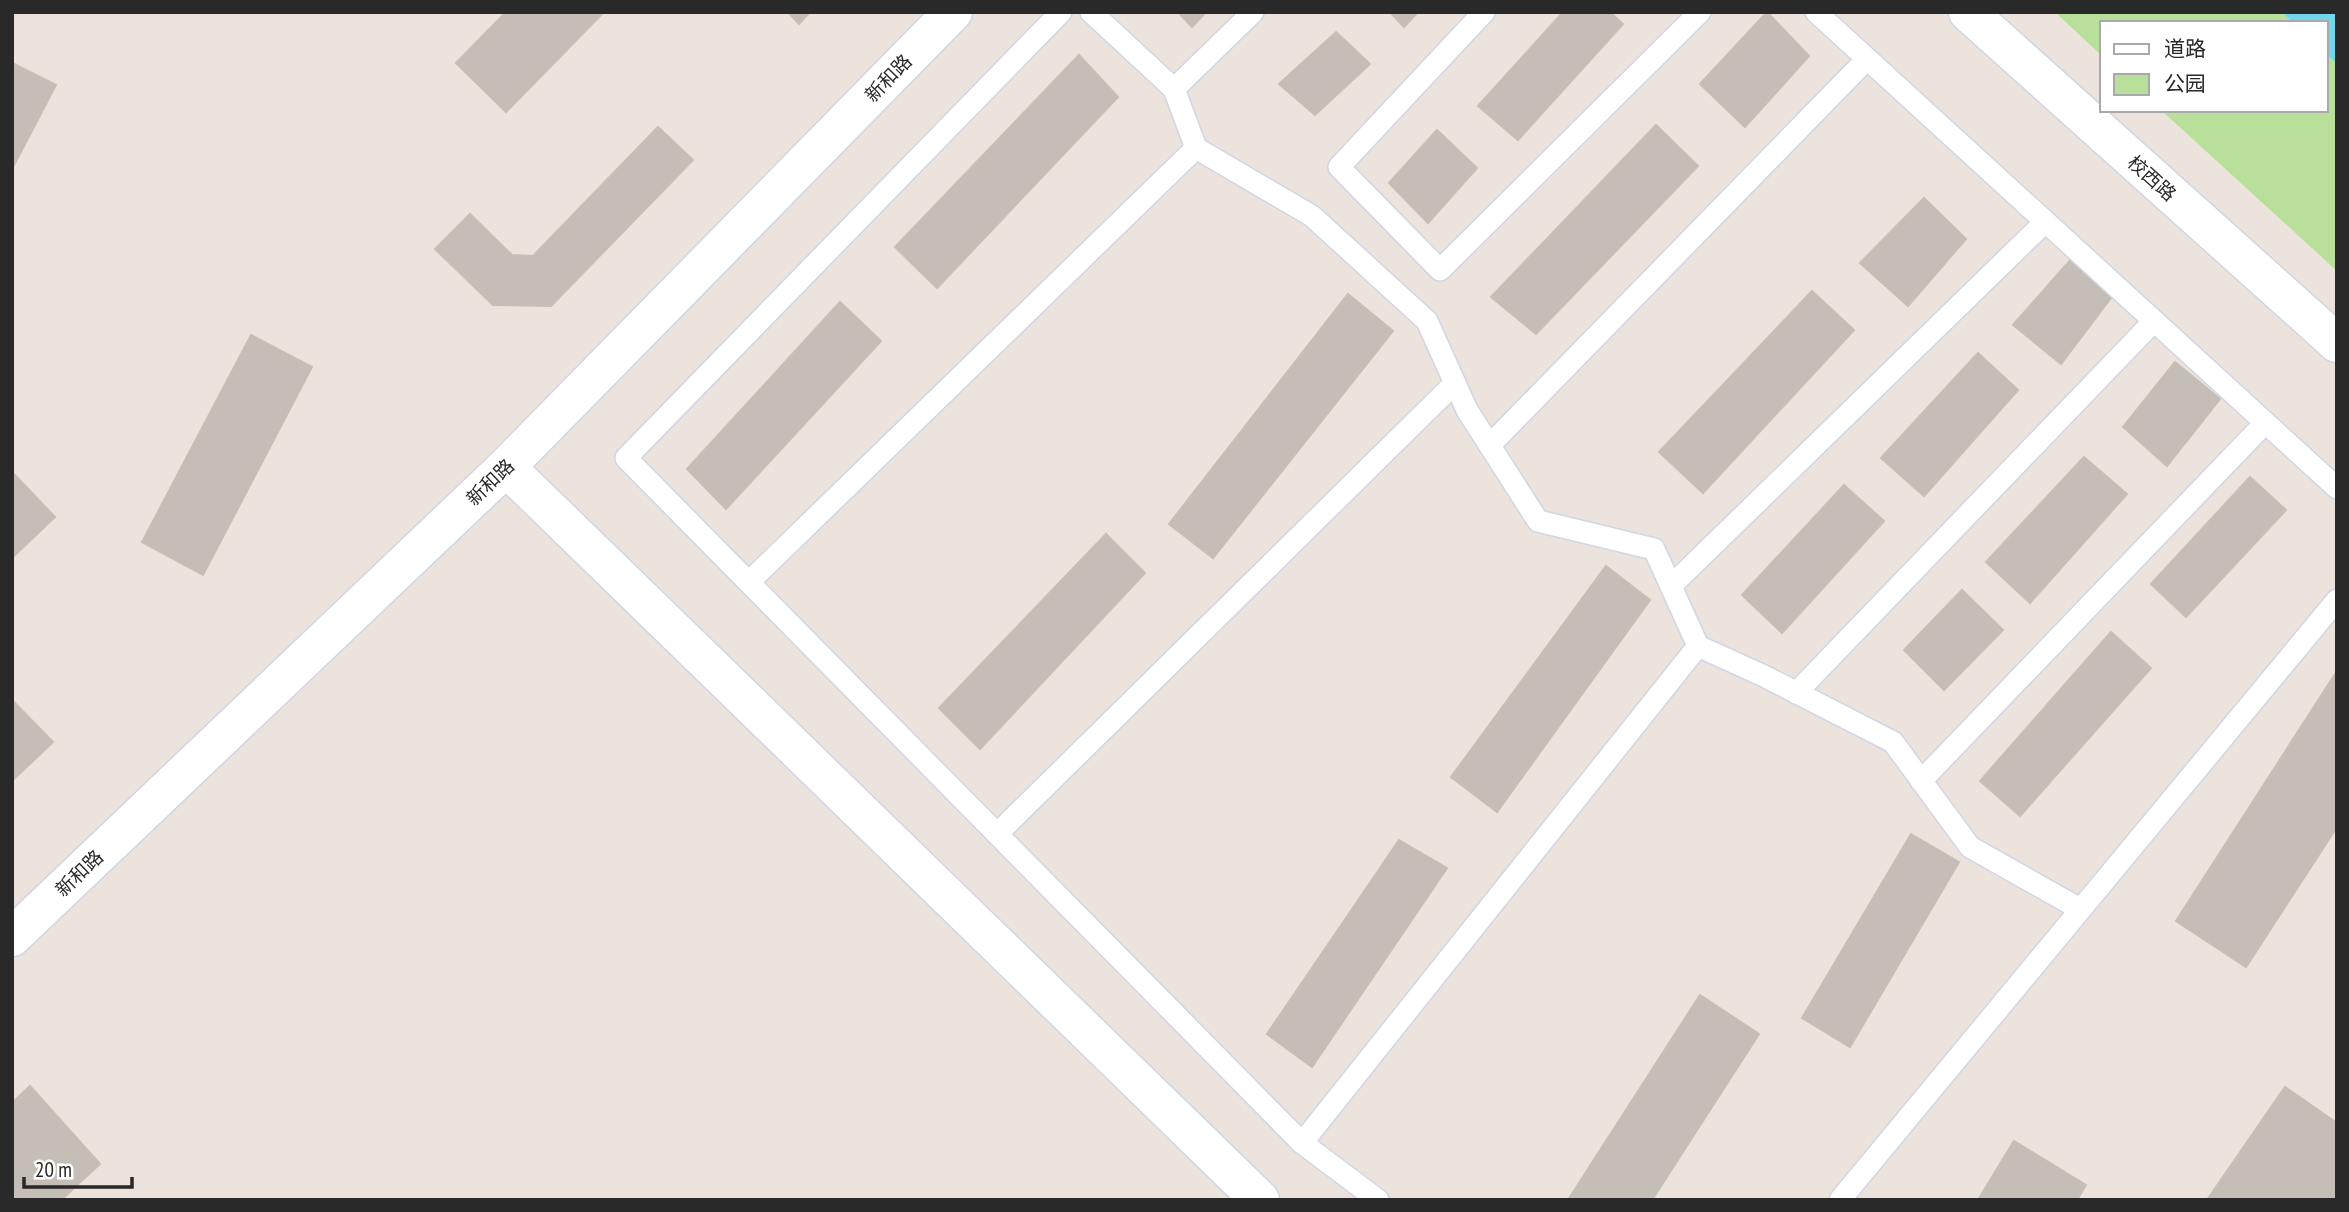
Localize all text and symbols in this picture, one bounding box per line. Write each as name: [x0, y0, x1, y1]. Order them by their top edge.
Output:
legend: [2100, 21, 2328, 112]
text: 道路: [2164, 35, 2206, 62]
street label: 新和路: [860, 49, 916, 107]
text: 公园: [2164, 70, 2206, 97]
street label: 校西路: [2123, 150, 2181, 206]
street label: 新和路: [461, 454, 519, 510]
street label: 新和路: [50, 845, 108, 901]
scale bar: [24, 1146, 133, 1190]
text: 20 m: [35, 1156, 72, 1183]

